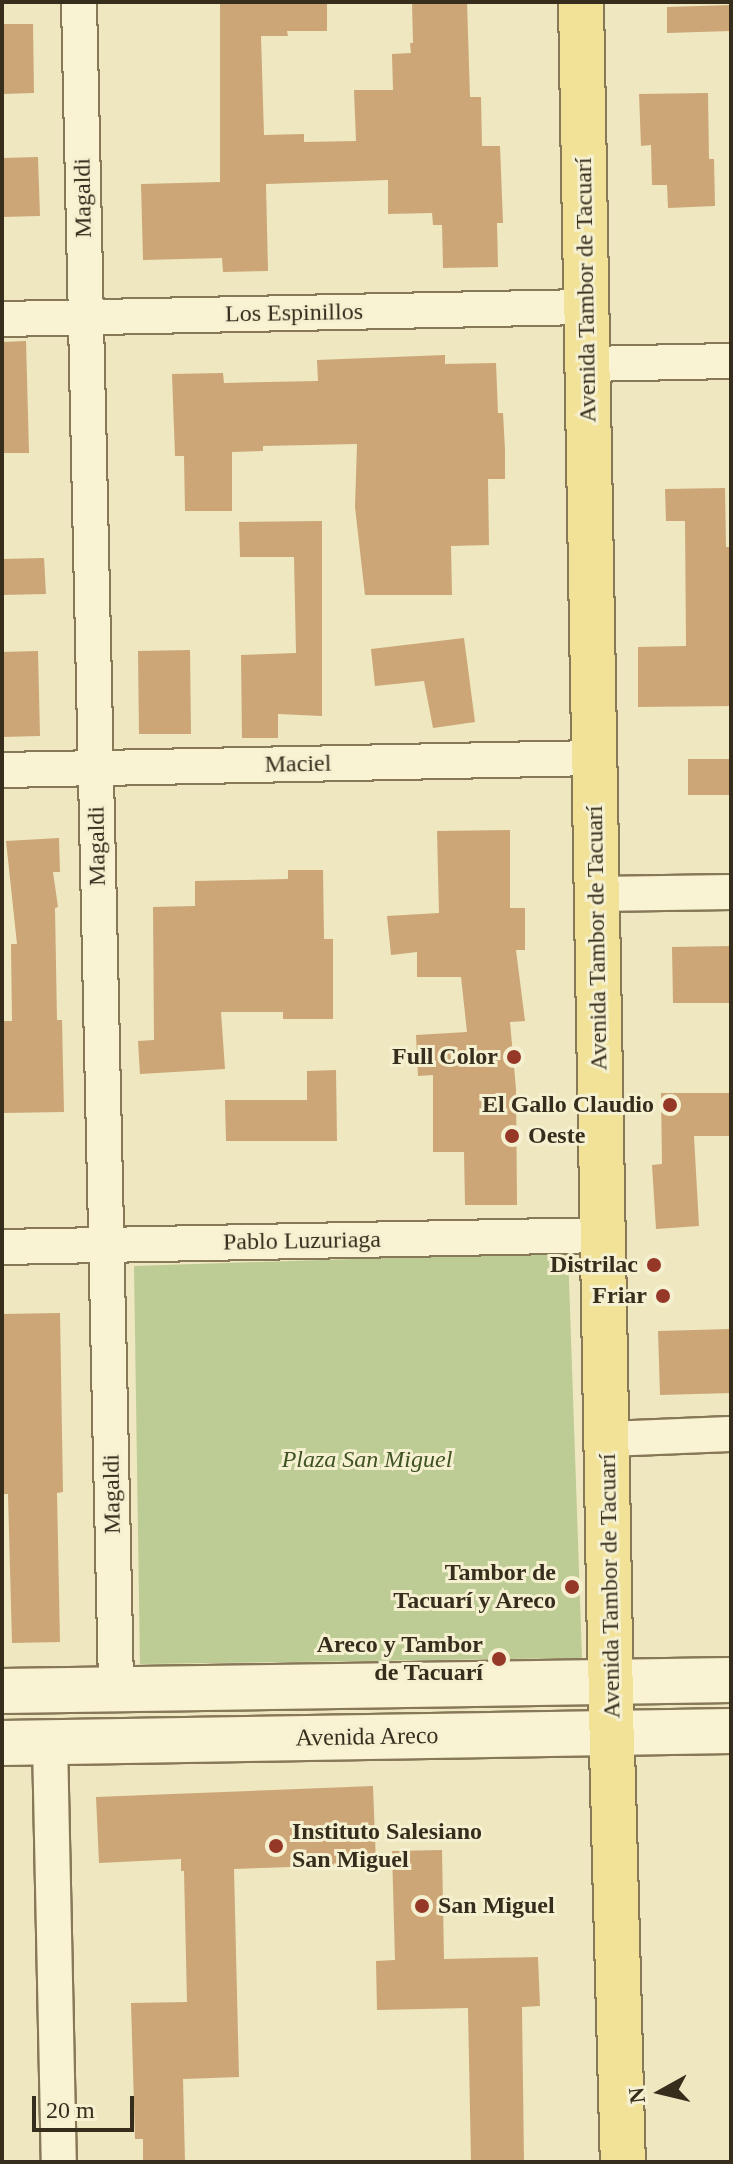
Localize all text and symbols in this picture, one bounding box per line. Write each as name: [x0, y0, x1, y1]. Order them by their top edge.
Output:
street label: Avenida Tambor de Tacuarí: [569, 157, 603, 423]
street label: Magaldi: [68, 158, 98, 238]
street label: Los Espinillos: [225, 297, 363, 329]
street label: Maciel: [264, 749, 332, 779]
street label: Avenida Tambor de Tacuarí: [580, 805, 614, 1071]
street label: Magaldi: [82, 806, 112, 886]
place label: Full Color: [392, 1043, 498, 1071]
marker: Full Color: [505, 1048, 523, 1066]
place label: El Gallo Claudio: [482, 1091, 654, 1119]
marker: El Gallo Claudio: [661, 1096, 679, 1114]
place label: Oeste: [528, 1122, 585, 1150]
marker: Oeste: [503, 1127, 521, 1145]
street label: Pablo Luzuriaga: [223, 1225, 381, 1257]
place label: Distrilac: [550, 1251, 638, 1279]
marker: Distrilac: [645, 1256, 663, 1274]
place label: Friar: [592, 1282, 647, 1310]
marker: Friar: [654, 1287, 672, 1305]
park label: Plaza San Miguel: [282, 1446, 452, 1474]
street label: Avenida Tambor de Tacuarí: [593, 1453, 627, 1719]
street label: Magaldi: [97, 1454, 127, 1534]
place label: Tambor de Tacuarí y Areco: [392, 1559, 556, 1615]
marker: Tambor de Tacuarí y Areco: [563, 1578, 581, 1596]
place label: Areco y Tambor de Tacuarí: [316, 1631, 483, 1687]
marker: Areco y Tambor de Tacuarí: [490, 1650, 508, 1668]
street label: Avenida Areco: [295, 1721, 439, 1753]
place label: Instituto Salesiano San Miguel: [292, 1818, 482, 1874]
marker: Instituto Salesiano San Miguel: [267, 1837, 285, 1855]
place label: San Miguel: [438, 1892, 555, 1920]
marker: San Miguel: [413, 1897, 431, 1915]
north arrow: [621, 2052, 701, 2132]
scale bar: [36, 2080, 138, 2130]
text: N: [623, 2086, 650, 2105]
text: 20 m: [46, 2097, 95, 2123]

